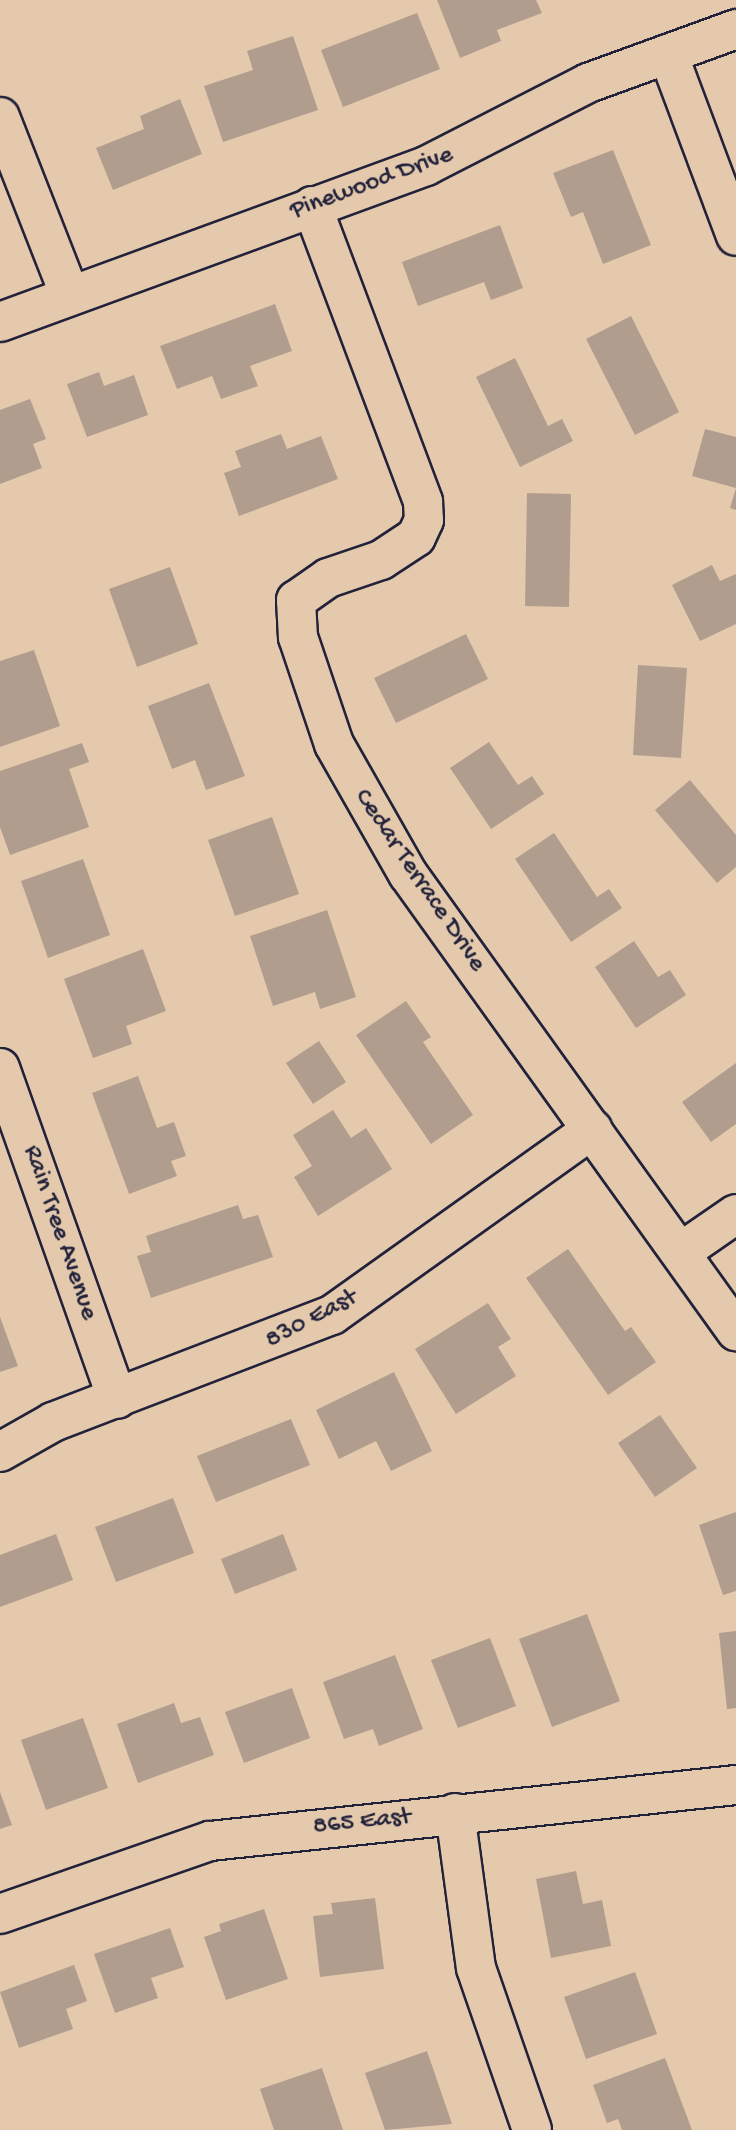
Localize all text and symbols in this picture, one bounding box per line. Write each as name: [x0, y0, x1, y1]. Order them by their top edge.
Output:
street label: Pinewood Drive: [286, 140, 458, 228]
street label: Cedar Terrace Drive: [346, 784, 492, 978]
street label: Rain Tree Avenue: [15, 1142, 103, 1324]
street label: 830 East: [261, 1283, 363, 1357]
street label: 865 East: [312, 1802, 412, 1844]

